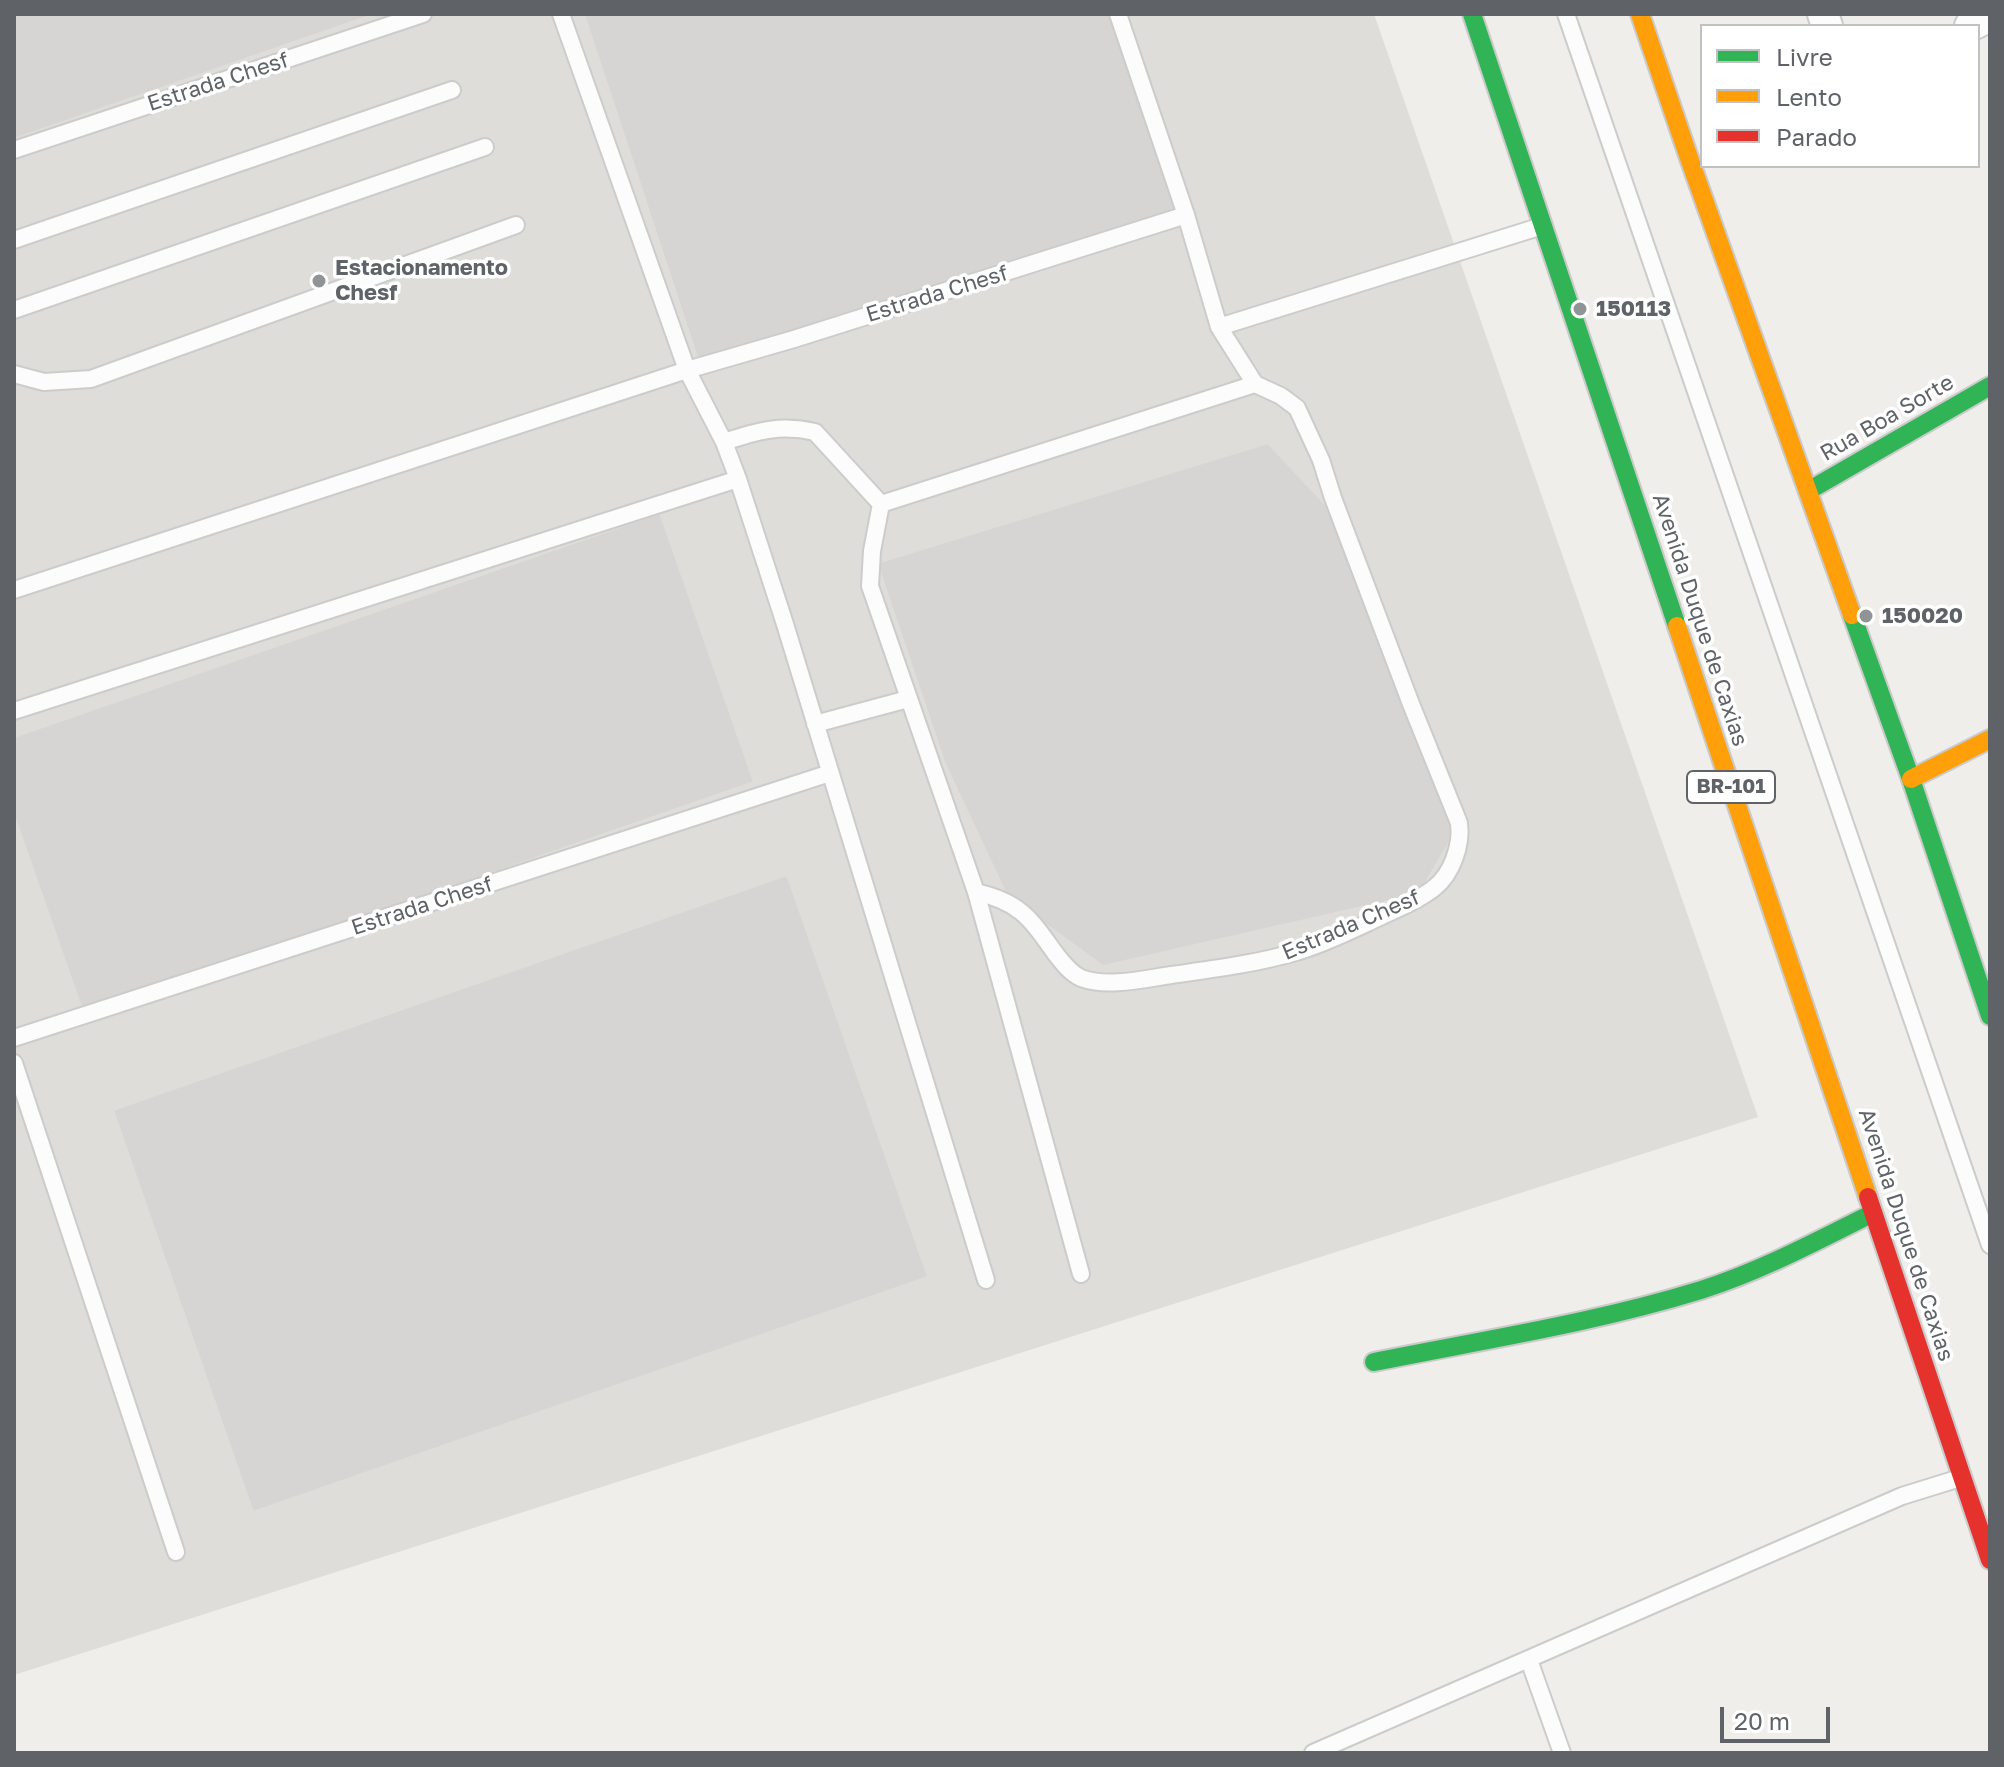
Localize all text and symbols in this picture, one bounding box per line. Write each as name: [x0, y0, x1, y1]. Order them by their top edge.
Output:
legend: [1700, 24, 1980, 168]
text: Livre: [1776, 42, 1833, 71]
street label: Estrada Chesf: [144, 47, 292, 117]
text: Lento: [1776, 82, 1842, 111]
text: Parado: [1776, 122, 1857, 151]
place label: Estacionamento Chesf: [335, 255, 508, 306]
street label: Estrada Chesf: [863, 260, 1011, 328]
marker: Estacionamento Chesf: [310, 272, 328, 290]
place label: 150113: [1596, 296, 1671, 322]
marker: 150113: [1571, 300, 1589, 318]
street label: Rua Boa Sorte: [1816, 369, 1958, 467]
street label: Avenida Duque de Caxias: [1647, 490, 1753, 750]
place label: 150020: [1882, 603, 1963, 629]
marker: 150020: [1857, 607, 1875, 625]
road number: BR-101: [1687, 771, 1775, 803]
street label: Estrada Chesf: [348, 871, 496, 941]
street label: Estrada Chesf: [1278, 884, 1424, 966]
street label: Avenida Duque de Caxias: [1853, 1105, 1959, 1365]
scale bar: [1724, 1691, 1834, 1741]
text: 20 m: [1734, 1706, 1790, 1735]

